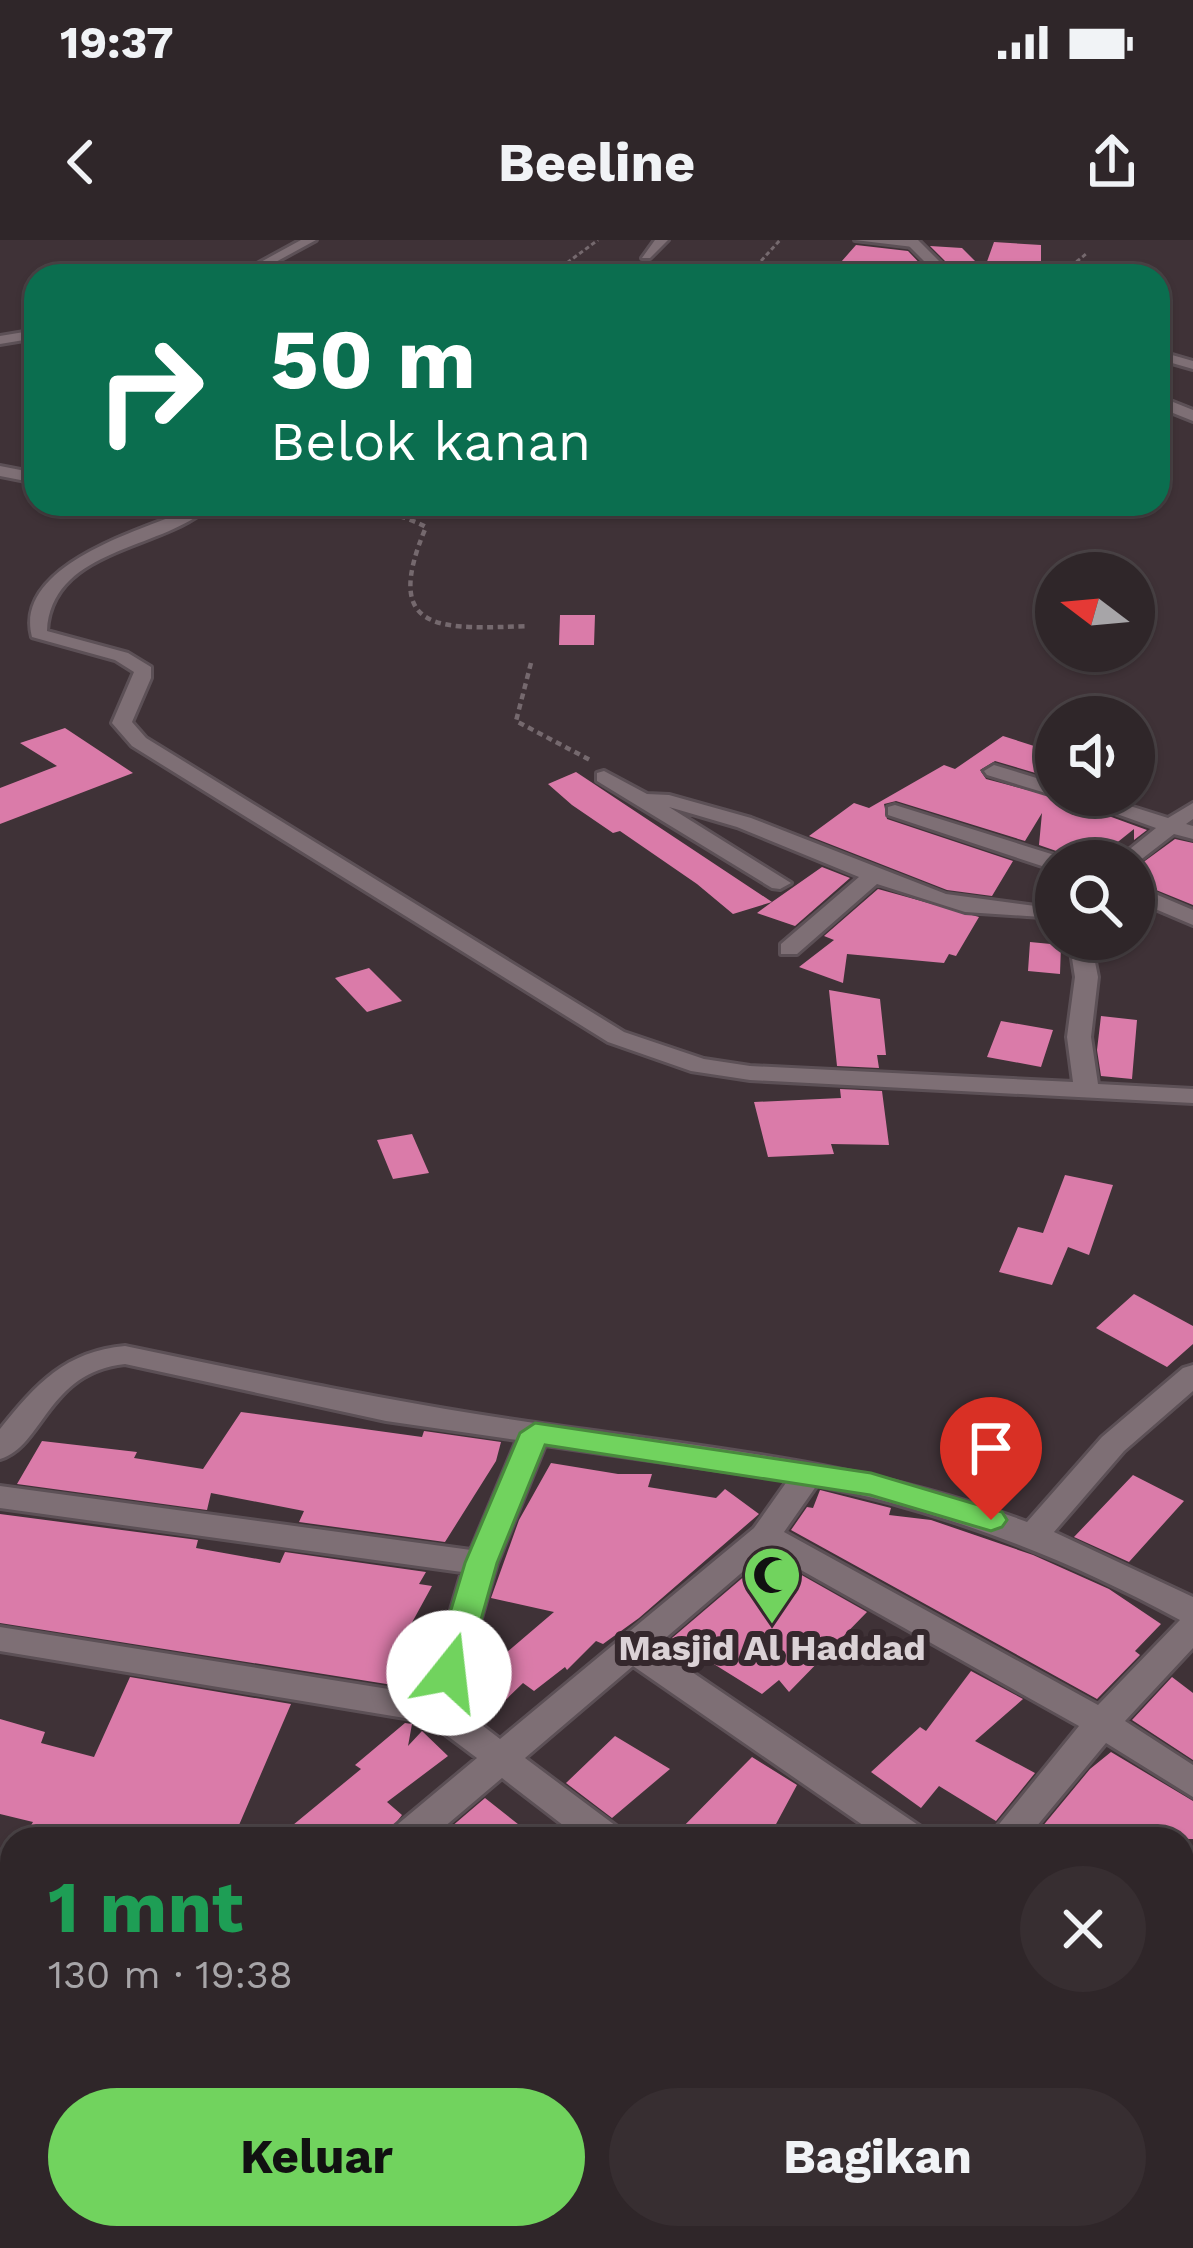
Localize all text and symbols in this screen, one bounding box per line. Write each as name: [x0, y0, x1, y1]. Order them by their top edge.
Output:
text: 19:37: [60, 16, 174, 69]
icon: back: [48, 129, 114, 195]
icon: share: [1079, 129, 1145, 195]
text: Beeline: [498, 131, 695, 194]
text: 50 m: [270, 310, 476, 408]
icon: right: [72, 312, 228, 468]
text: Belok kanan: [270, 410, 591, 473]
north arrow: [1035, 552, 1155, 672]
map controls: [1035, 552, 1155, 960]
button: sound: [1035, 696, 1155, 816]
button: search: [1035, 840, 1155, 960]
pin: [940, 1397, 1042, 1520]
icon: arrive: [958, 1415, 1024, 1481]
mosque icon: Masjid Al Haddad: [741, 1544, 803, 1626]
position arrow: [386, 1610, 512, 1736]
place label: Masjid Al Haddad: [618, 1627, 926, 1669]
text: 1 mnt: [48, 1865, 243, 1949]
button: close: [1020, 1866, 1146, 1992]
text: 130 m · 19:38: [48, 1952, 293, 1997]
button: Keluar: [48, 2088, 585, 2226]
button: Bagikan: [609, 2088, 1146, 2226]

